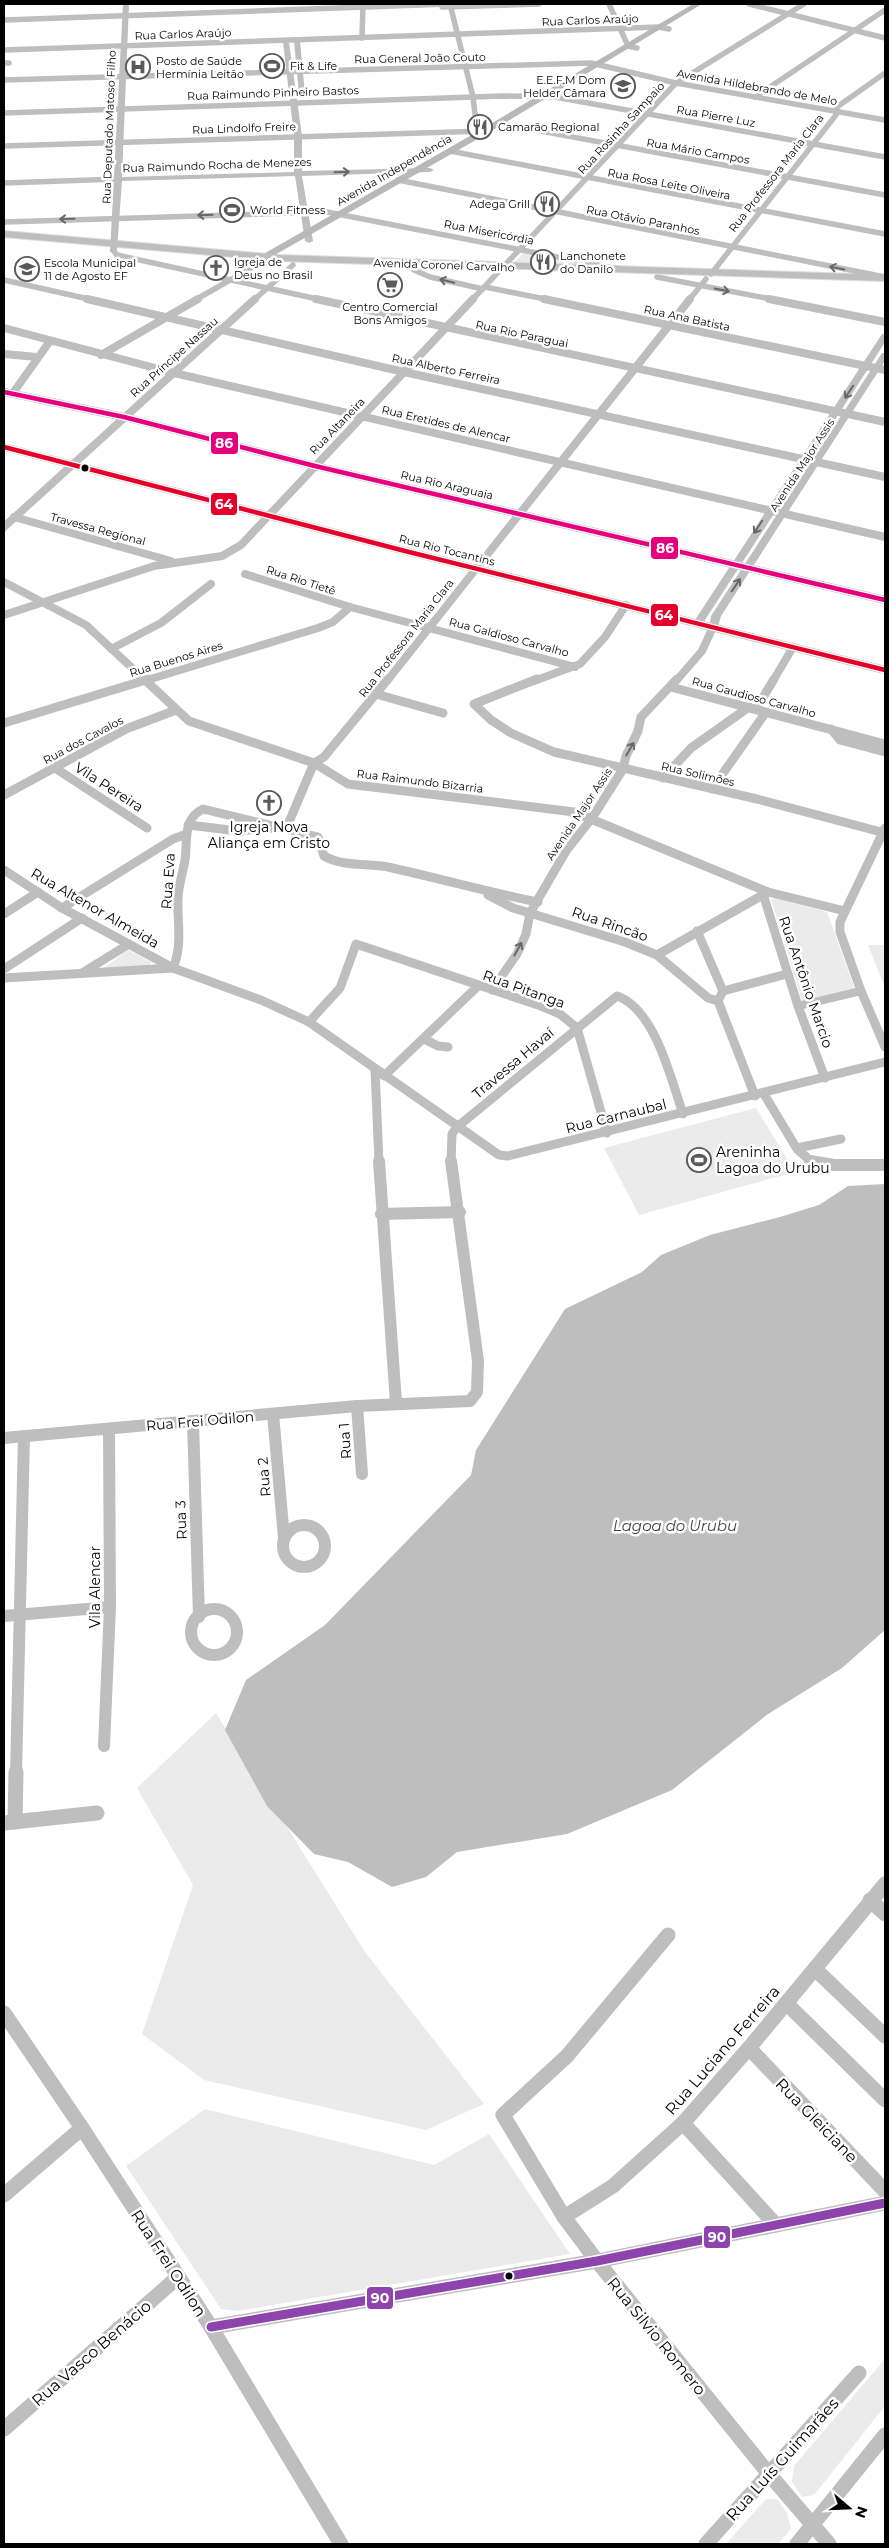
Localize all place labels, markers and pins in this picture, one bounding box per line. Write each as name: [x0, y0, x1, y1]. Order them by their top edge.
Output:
sports icon: Fit & Life: [259, 53, 285, 79]
hospital icon: Posto de Saúde Hermínia Leitão: [125, 54, 151, 80]
place label: Posto de Saúde Hermínia Leitão: [156, 54, 244, 81]
place label: Fit & Life: [290, 59, 337, 73]
place label: E.E.F.M Dom Helder Câmara: [523, 73, 606, 100]
school or university icon: E.E.F.M Dom Helder Câmara: [610, 73, 636, 99]
restaurant icon: Camarão Regional: [467, 114, 493, 140]
place label: Camarão Regional: [498, 120, 599, 134]
restaurant icon: Adega Grill: [534, 191, 560, 217]
sports icon: World Fitness: [219, 197, 245, 223]
place label: Adega Grill: [469, 197, 530, 211]
place label: World Fitness: [250, 203, 326, 217]
restaurant icon: Lanchonete do Danilo: [530, 249, 556, 275]
place label: Lanchonete do Danilo: [560, 249, 626, 276]
church icon: Igreja de Deus no Brasil: [203, 255, 229, 281]
place label: Igreja de Deus no Brasil: [234, 255, 313, 282]
school or university icon: Escola Municipal 11 de Agosto EF: [14, 256, 40, 282]
place label: Escola Municipal 11 de Agosto EF: [44, 256, 136, 283]
supermarket icon: Centro Comercial Bons Amigos: [377, 272, 403, 298]
place label: Centro Comercial Bons Amigos: [342, 300, 438, 327]
unlabelled marker: [80, 463, 90, 473]
church icon: Igreja Nova Aliança em Cristo: [256, 790, 282, 816]
place label: Igreja Nova Aliança em Cristo: [208, 818, 330, 852]
place label: Areninha Lagoa do Urubu: [716, 1143, 830, 1177]
sports icon: Areninha Lagoa do Urubu: [686, 1147, 712, 1173]
unlabelled marker: [504, 2271, 514, 2281]

